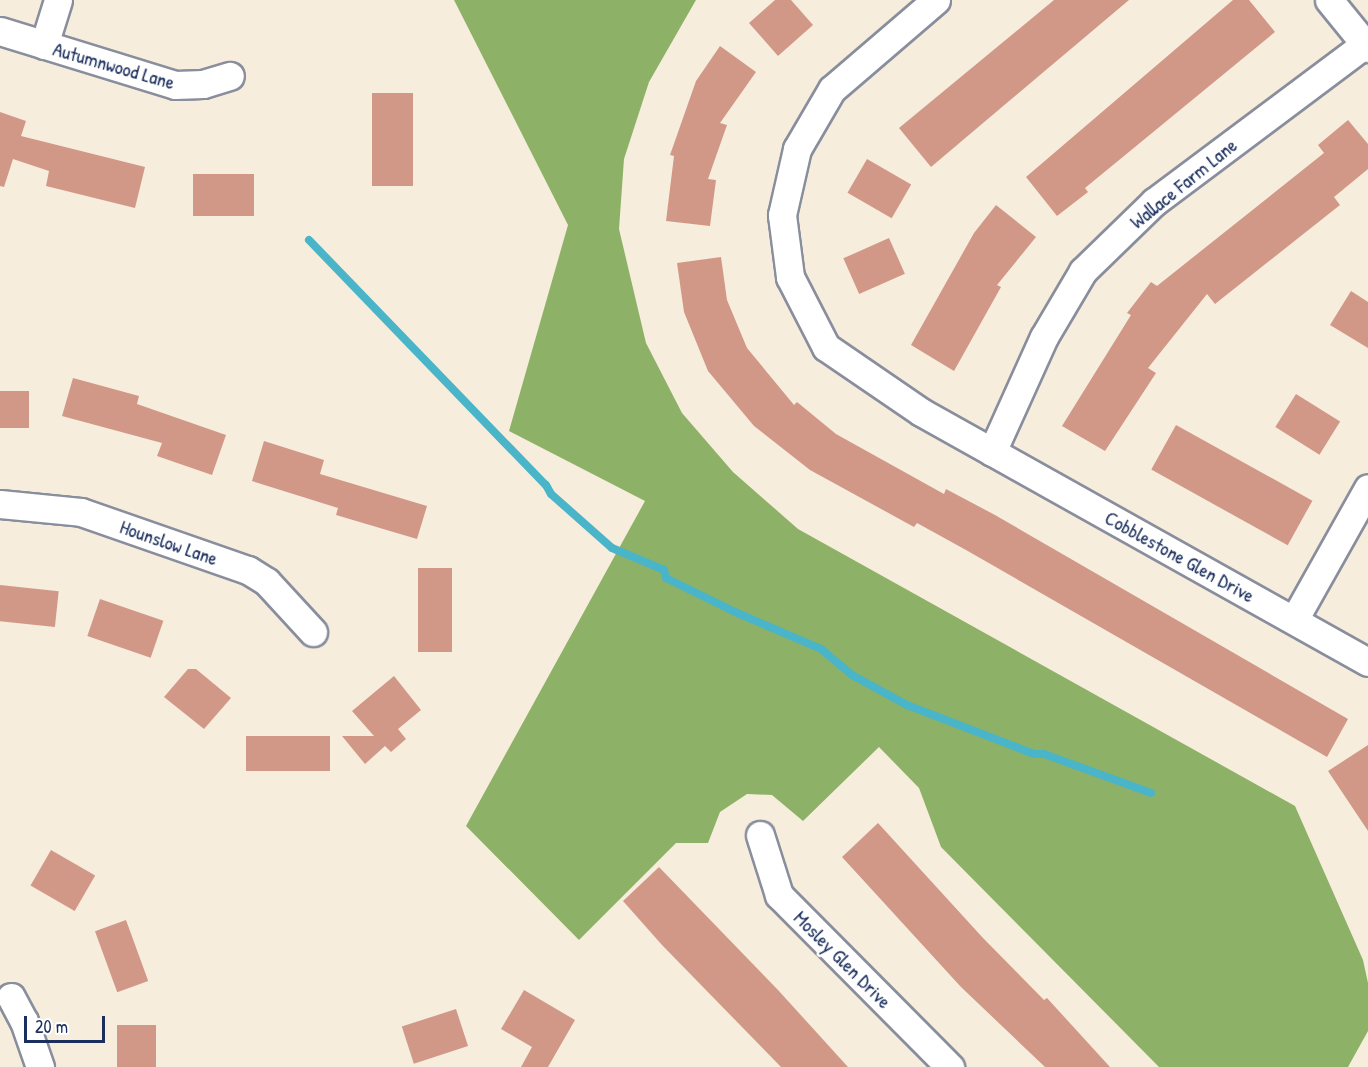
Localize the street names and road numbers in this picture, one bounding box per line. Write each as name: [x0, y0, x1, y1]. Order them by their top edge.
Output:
street label: Autumnwood Lane: [50, 36, 178, 94]
street label: Wallace Farm Lane: [1125, 133, 1241, 233]
street label: Cobblestone Glen Drive: [1101, 505, 1259, 607]
street label: Hounslow Lane: [117, 514, 221, 570]
street label: Mosley Glen Drive: [789, 905, 897, 1013]

